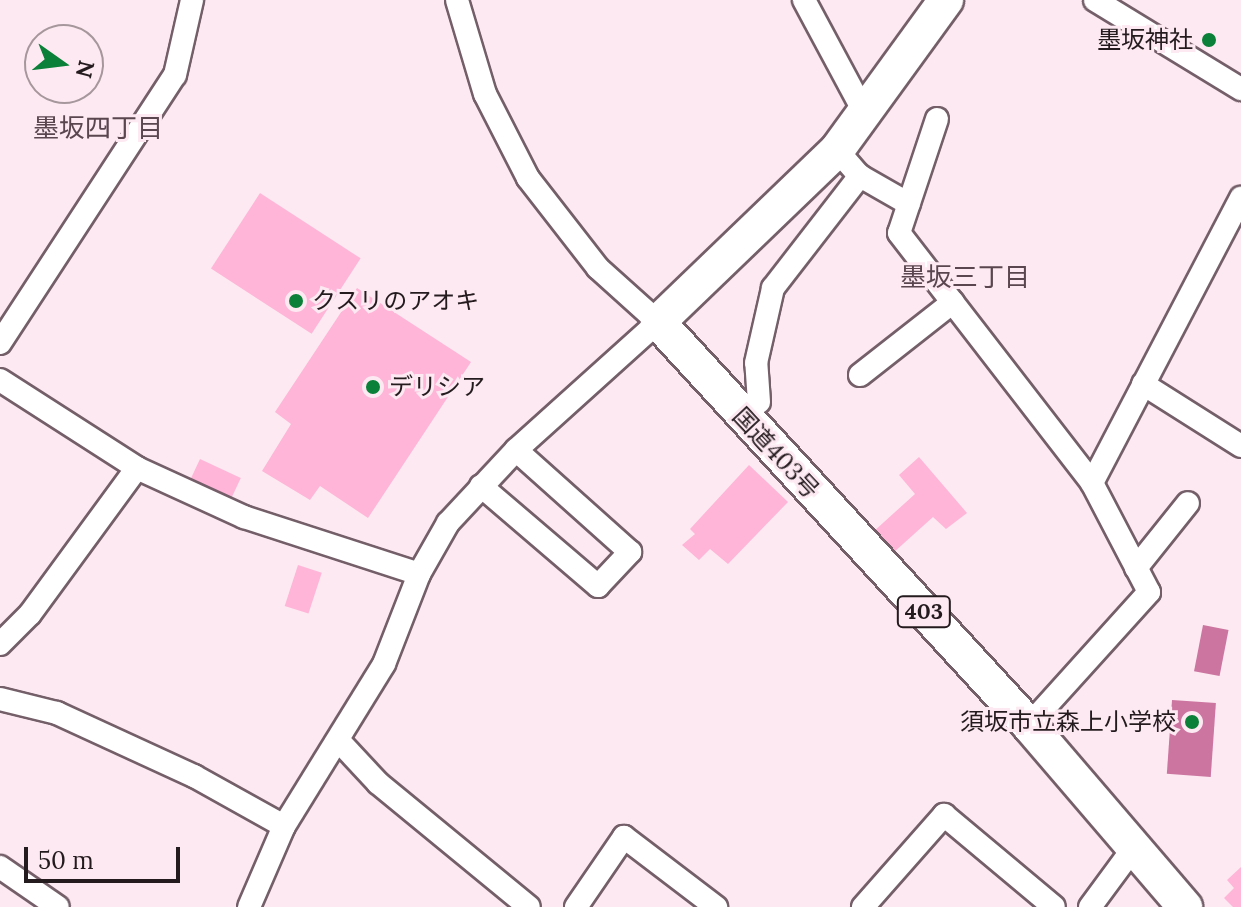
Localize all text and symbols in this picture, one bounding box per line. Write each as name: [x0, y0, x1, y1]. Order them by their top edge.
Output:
north arrow: [24, 24, 104, 104]
place label: 墨坂神社: [1097, 26, 1193, 54]
marker: 墨坂神社: [1200, 31, 1218, 49]
text: N: [70, 58, 101, 81]
district label: 墨坂四丁目: [33, 112, 163, 144]
district label: 墨坂三丁目: [900, 261, 1030, 293]
place label: クスリのアオキ: [312, 287, 480, 315]
marker: クスリのアオキ: [287, 292, 305, 310]
place label: デリシア: [389, 373, 485, 401]
marker: デリシア: [364, 378, 382, 396]
street label: 国道403号: [727, 402, 825, 504]
road number: 403: [896, 594, 952, 630]
place label: 須坂市立森上小学校: [960, 708, 1176, 736]
marker: 須坂市立森上小学校: [1183, 713, 1201, 731]
scale bar: [28, 831, 184, 881]
text: 50 m: [38, 845, 94, 876]

